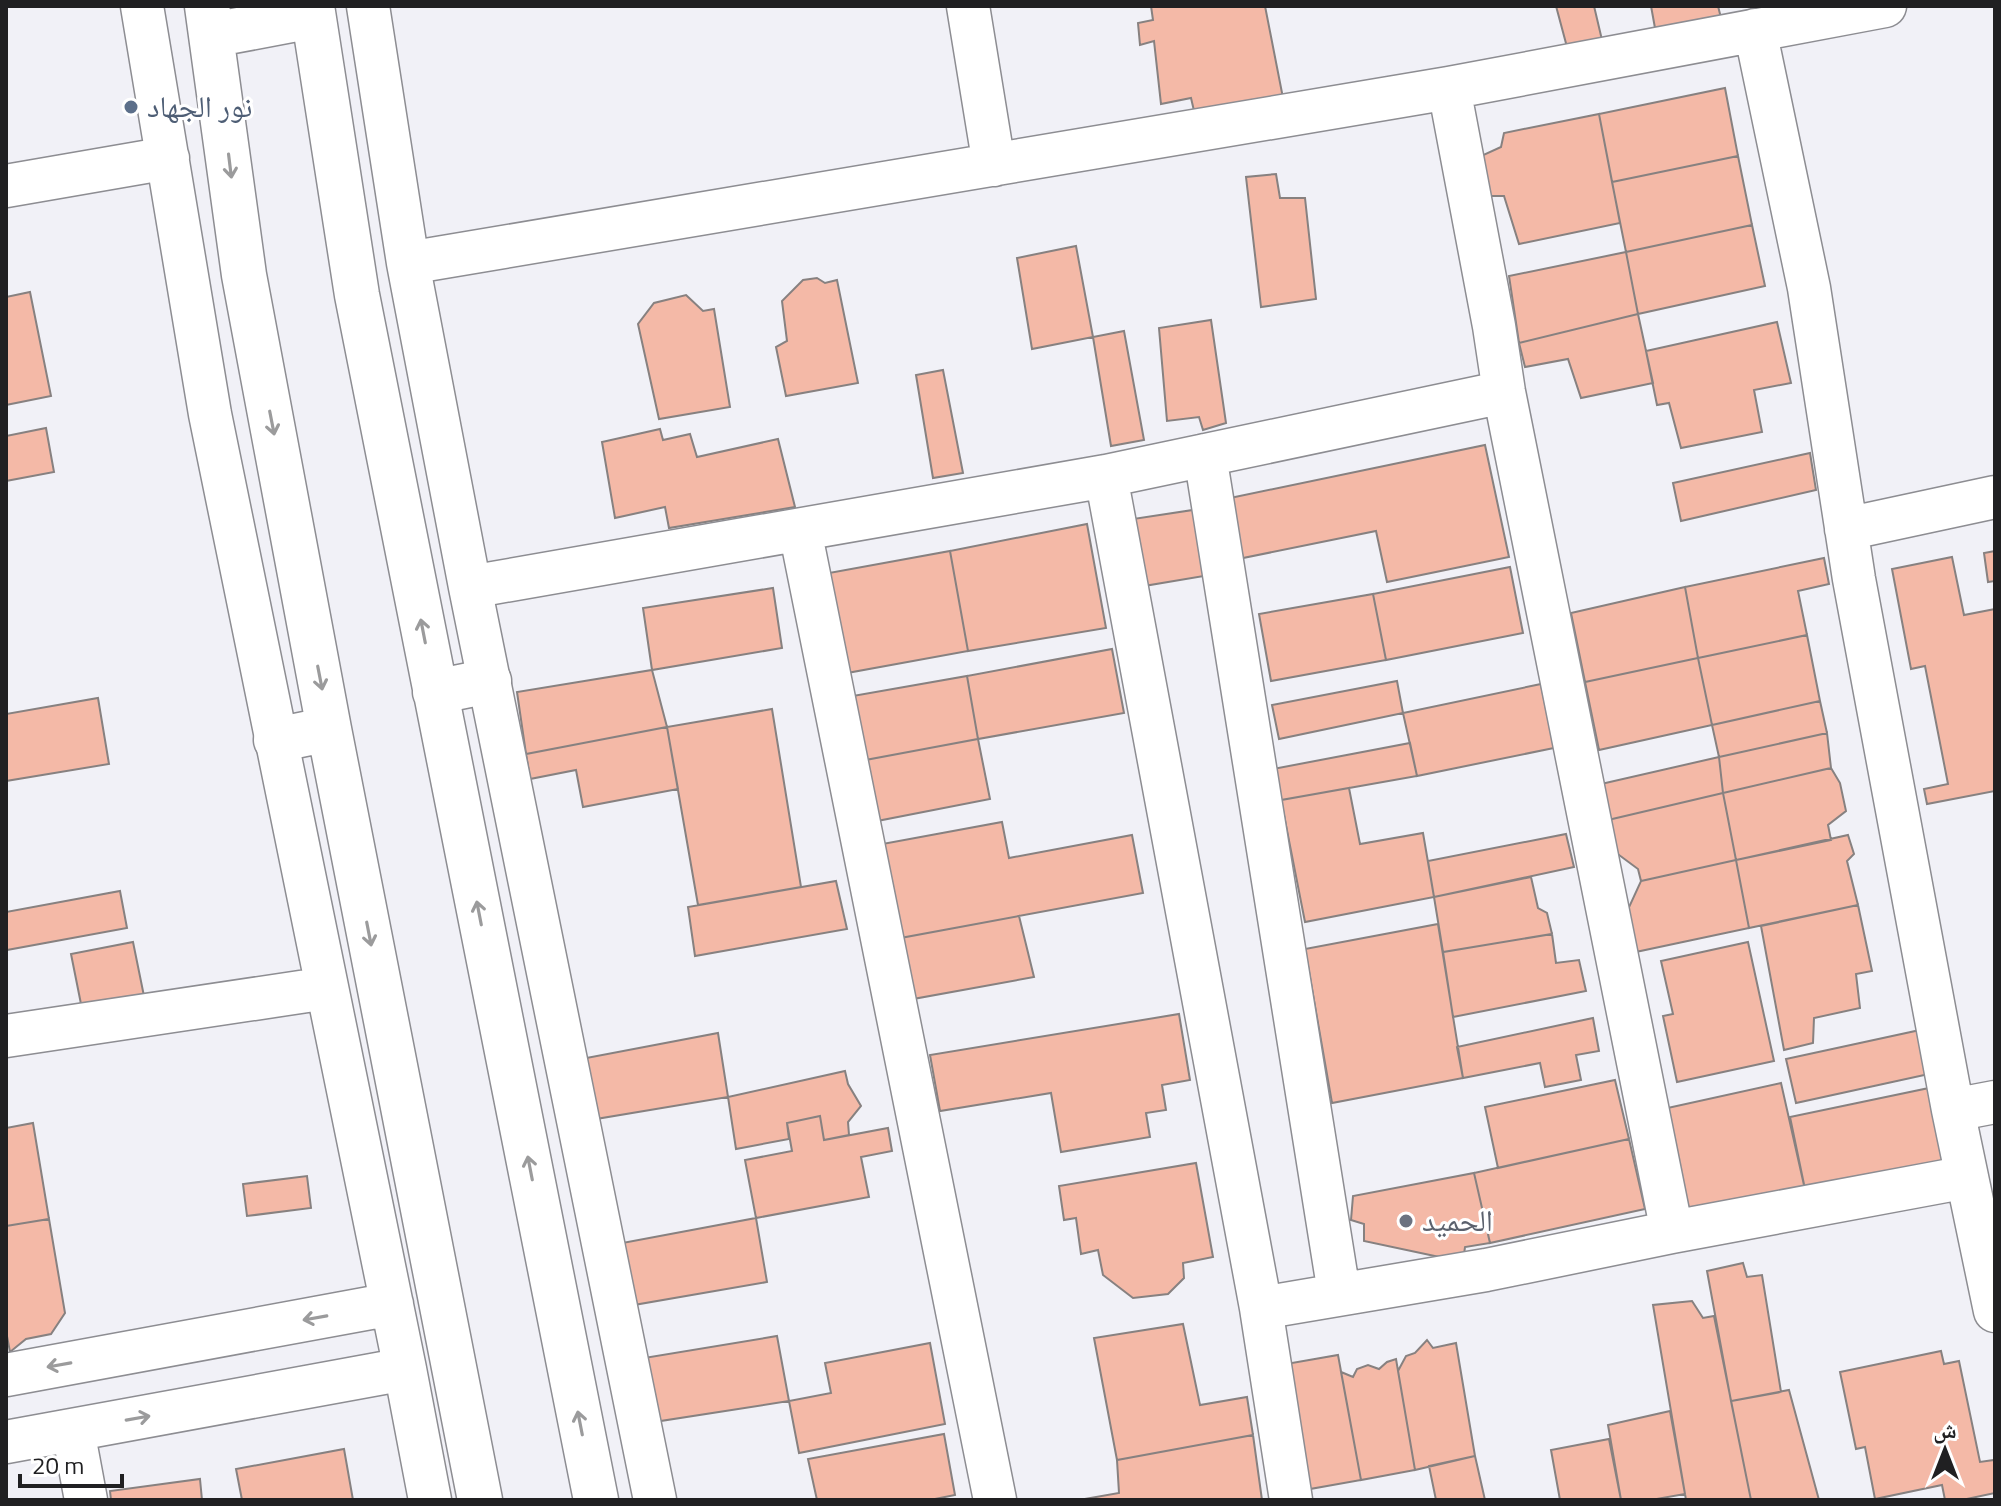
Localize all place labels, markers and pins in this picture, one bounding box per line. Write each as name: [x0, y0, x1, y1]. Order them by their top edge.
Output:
place label: نور الجهاد: [147, 83, 252, 129]
marker: نور الجهاد: [122, 98, 140, 116]
place label: الحميد: [1422, 1197, 1493, 1243]
marker: الحميد: [1397, 1212, 1415, 1230]

